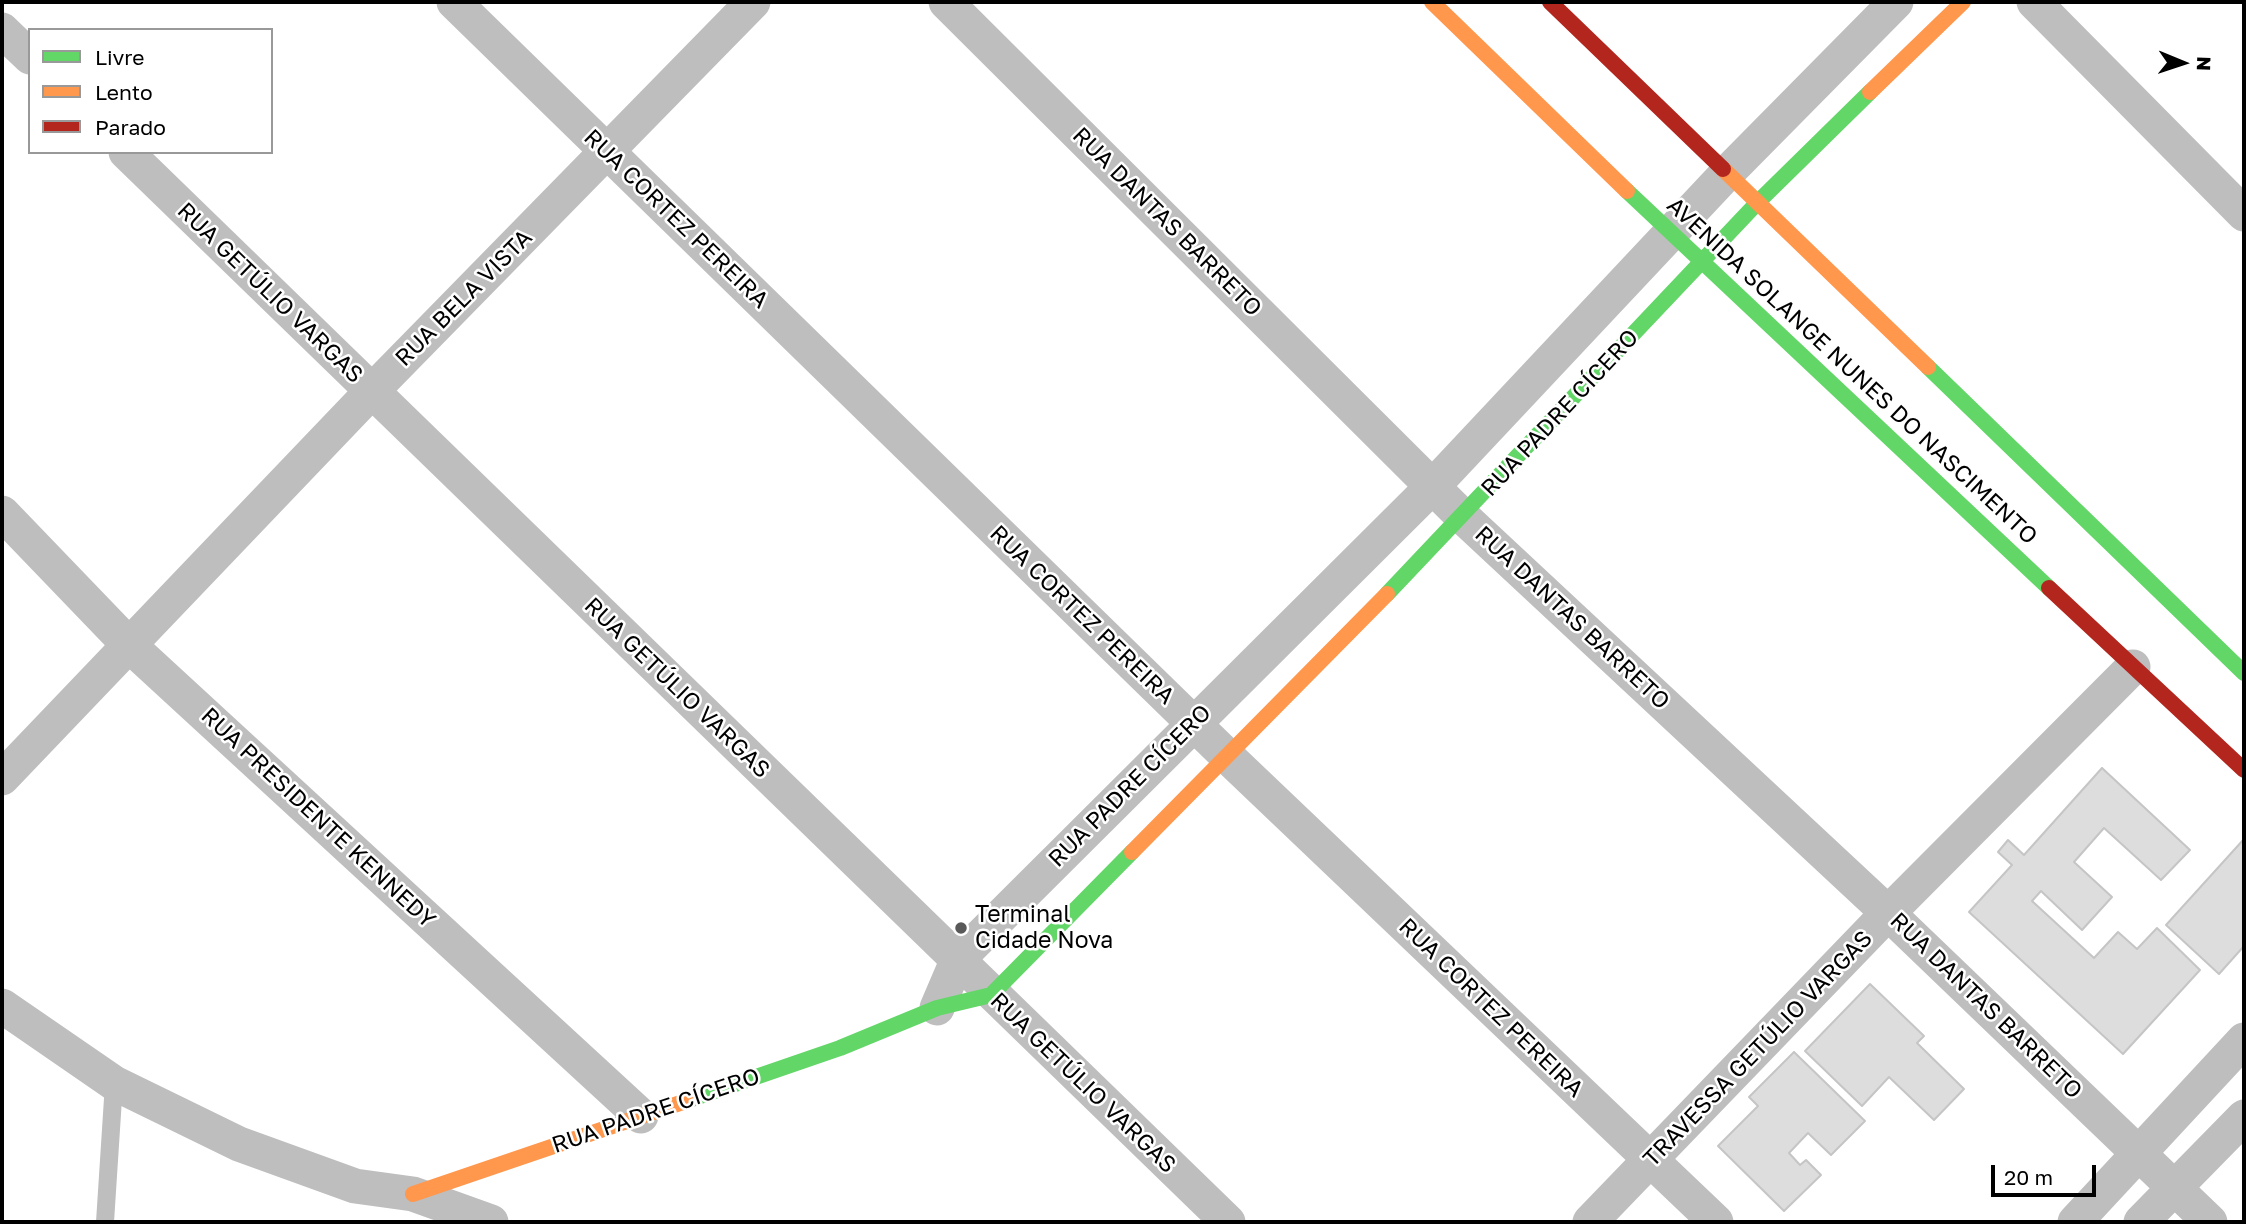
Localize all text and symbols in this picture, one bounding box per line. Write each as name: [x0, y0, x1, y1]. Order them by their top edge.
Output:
legend: [28, 28, 273, 154]
north arrow: [2148, 28, 2218, 98]
text: Livre: [95, 44, 145, 70]
text: N: [2193, 56, 2216, 71]
text: Lento: [95, 79, 153, 105]
text: Parado: [95, 114, 166, 140]
street label: RUA DANTAS BARRETO: [1067, 122, 1267, 322]
street label: RUA CORTEZ PEREIRA: [578, 124, 774, 314]
street label: AVENIDA SOLANGE NUNES DO NASCIMENTO: [1661, 192, 2043, 550]
street label: RUA GETÚLIO VARGAS: [171, 197, 369, 389]
street label: RUA BELA VISTA: [390, 224, 538, 372]
street label: RUA PADRE CÍCERO: [1476, 324, 1644, 502]
street label: RUA CORTEZ PEREIRA: [984, 520, 1180, 710]
street label: RUA DANTAS BARRETO: [1469, 521, 1675, 715]
street label: RUA GETÚLIO VARGAS: [578, 592, 776, 784]
street label: RUA PADRE CÍCERO: [1043, 699, 1217, 873]
street label: RUA PRESIDENTE KENNEDY: [195, 702, 441, 934]
place label: Terminal Cidade Nova: [975, 901, 1113, 955]
street label: RUA DANTAS BARRETO: [1884, 907, 2088, 1105]
street label: RUA CORTEZ PEREIRA: [1393, 913, 1589, 1103]
marker: Terminal Cidade Nova: [953, 920, 969, 936]
street label: TRAVESSA GETÚLIO VARGAS: [1638, 925, 1878, 1173]
street label: RUA GETÚLIO VARGAS: [984, 987, 1182, 1179]
street label: RUA PADRE CÍCERO: [548, 1062, 764, 1160]
scale bar: [1994, 1150, 2099, 1194]
text: 20 m: [2004, 1164, 2053, 1190]

